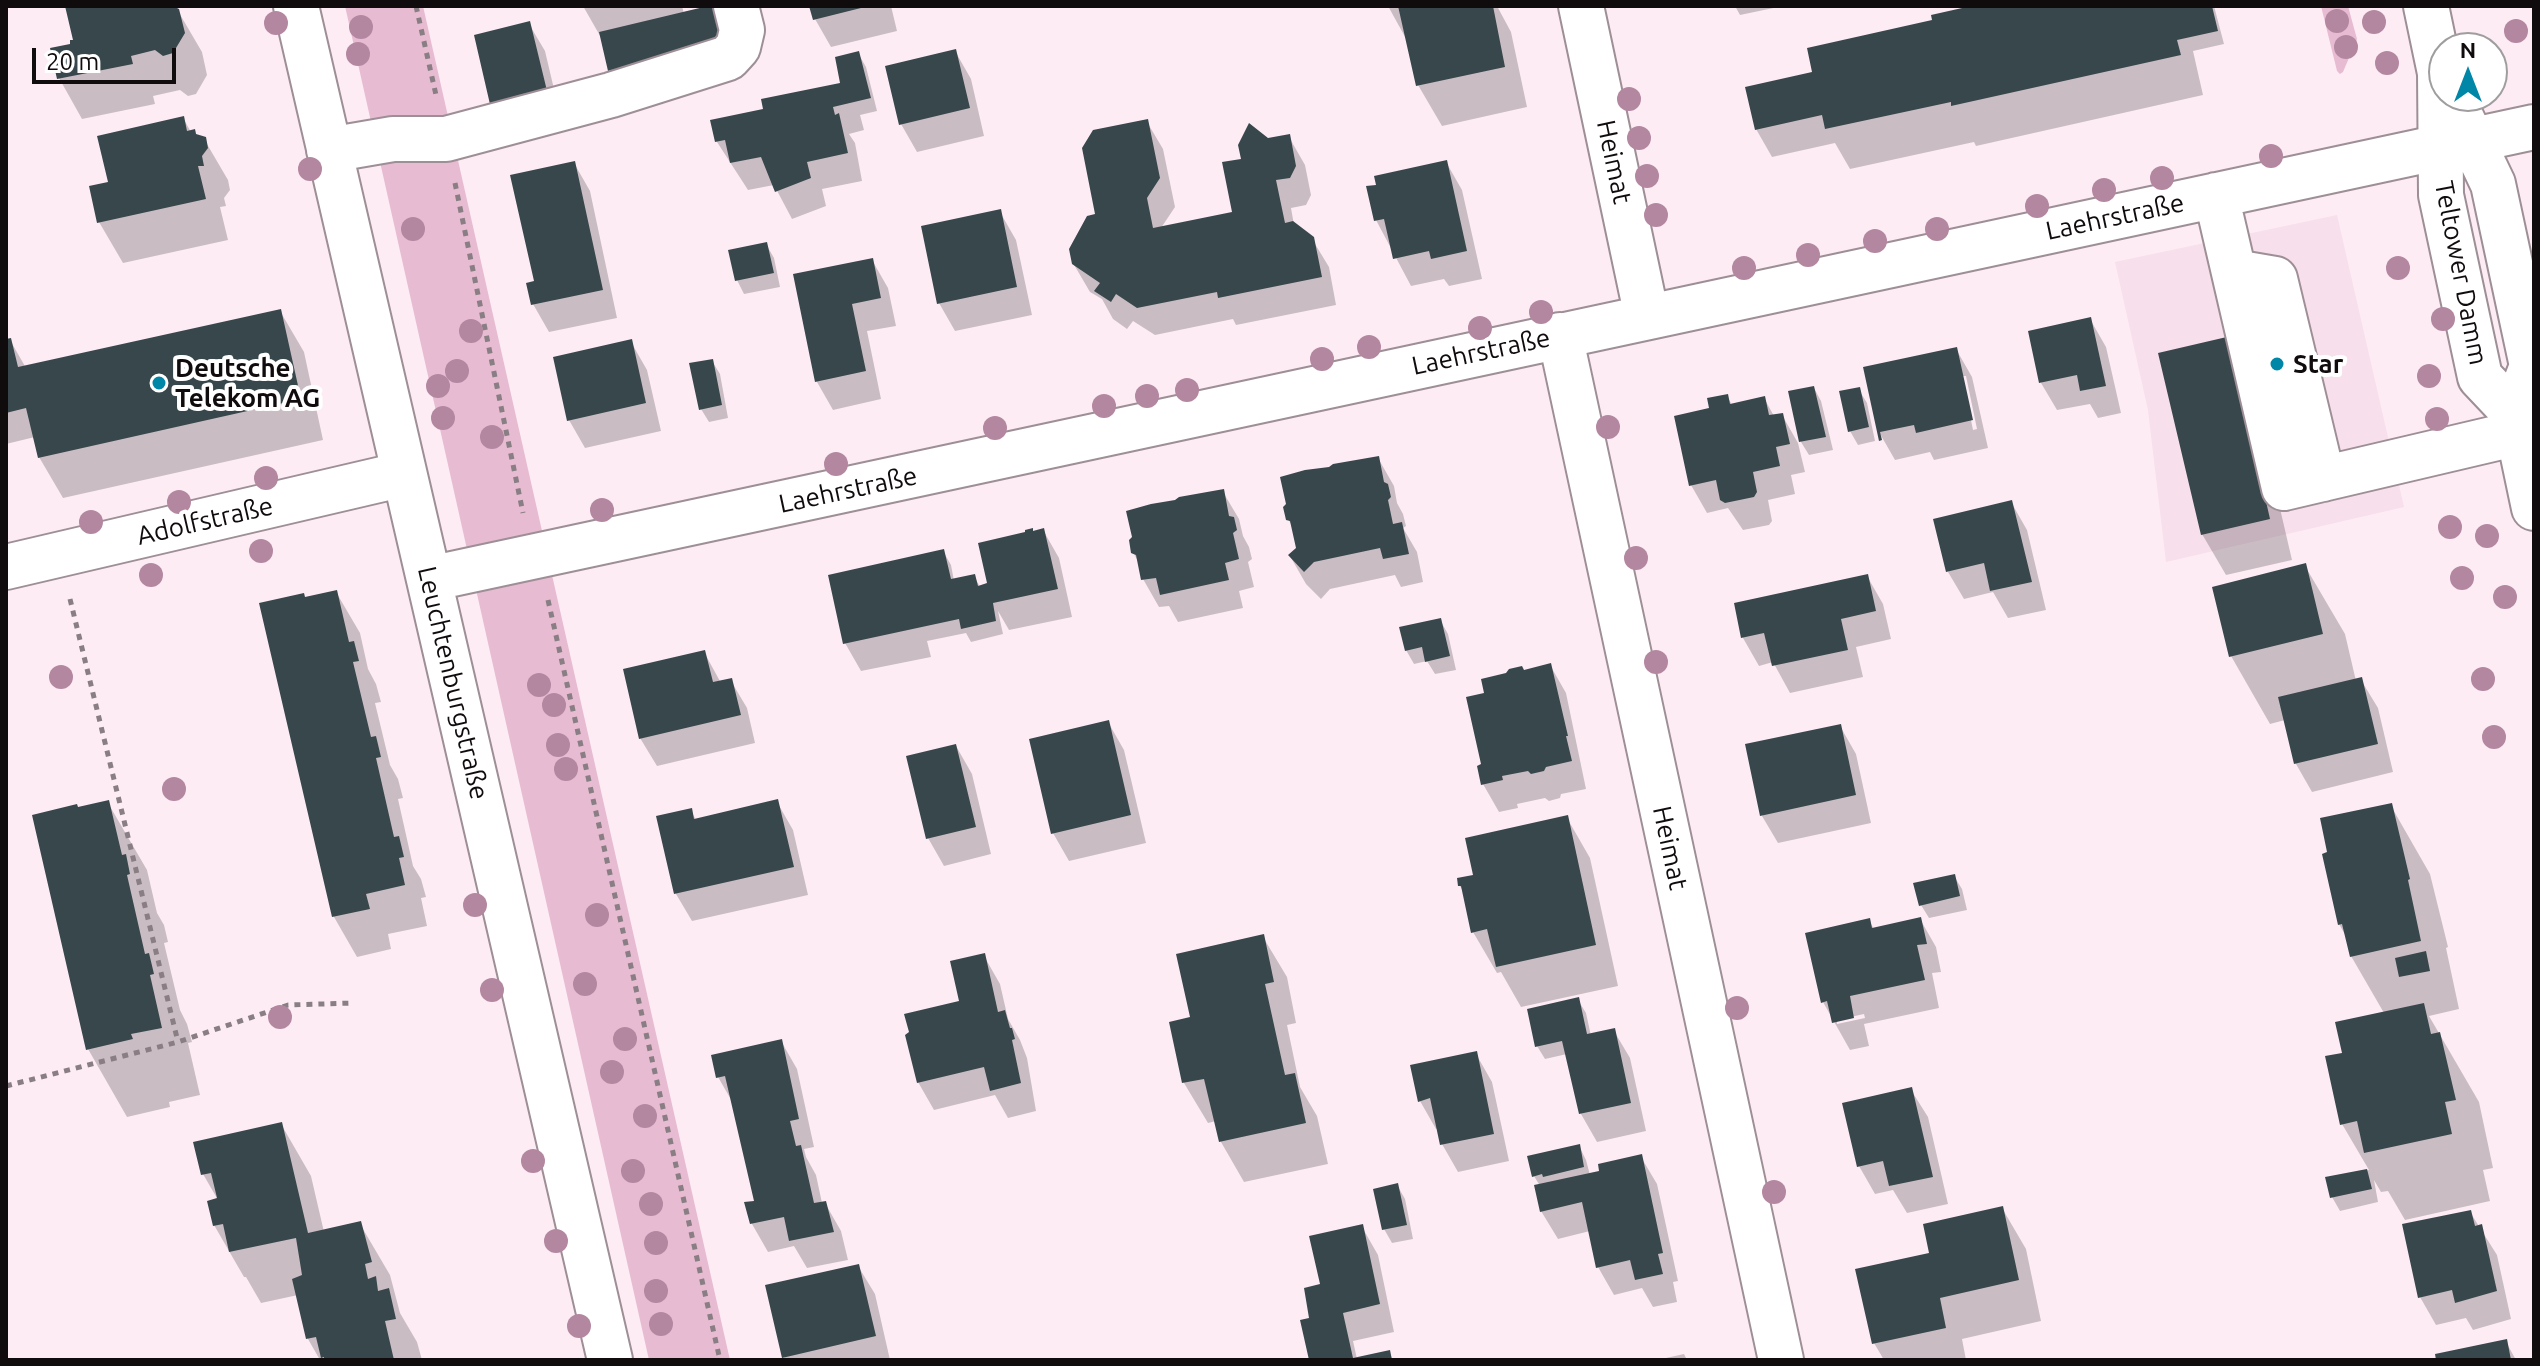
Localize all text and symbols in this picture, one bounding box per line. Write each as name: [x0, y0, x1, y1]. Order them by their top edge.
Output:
scale bar: [36, 32, 180, 82]
north arrow: [2428, 32, 2508, 112]
text: N: [2460, 37, 2476, 62]
text: 20 m: [46, 48, 99, 75]
street label: Heimat: [1590, 117, 1638, 207]
street label: Teltower Damm: [2428, 178, 2494, 368]
street label: Laehrstraße: [2043, 187, 2187, 247]
street label: Laehrstraße: [1409, 322, 1553, 382]
place label: Star: [2293, 348, 2343, 380]
place label: Deutsche Telekom AG: [175, 352, 320, 414]
marker: Star: [2268, 355, 2286, 373]
marker: Deutsche Telekom AG: [150, 374, 168, 392]
street label: Laehrstraße: [776, 460, 920, 520]
street label: Adolfstraße: [134, 490, 276, 552]
street label: Leuchtenburgstraße: [411, 563, 495, 803]
street label: Heimat: [1646, 803, 1694, 893]

